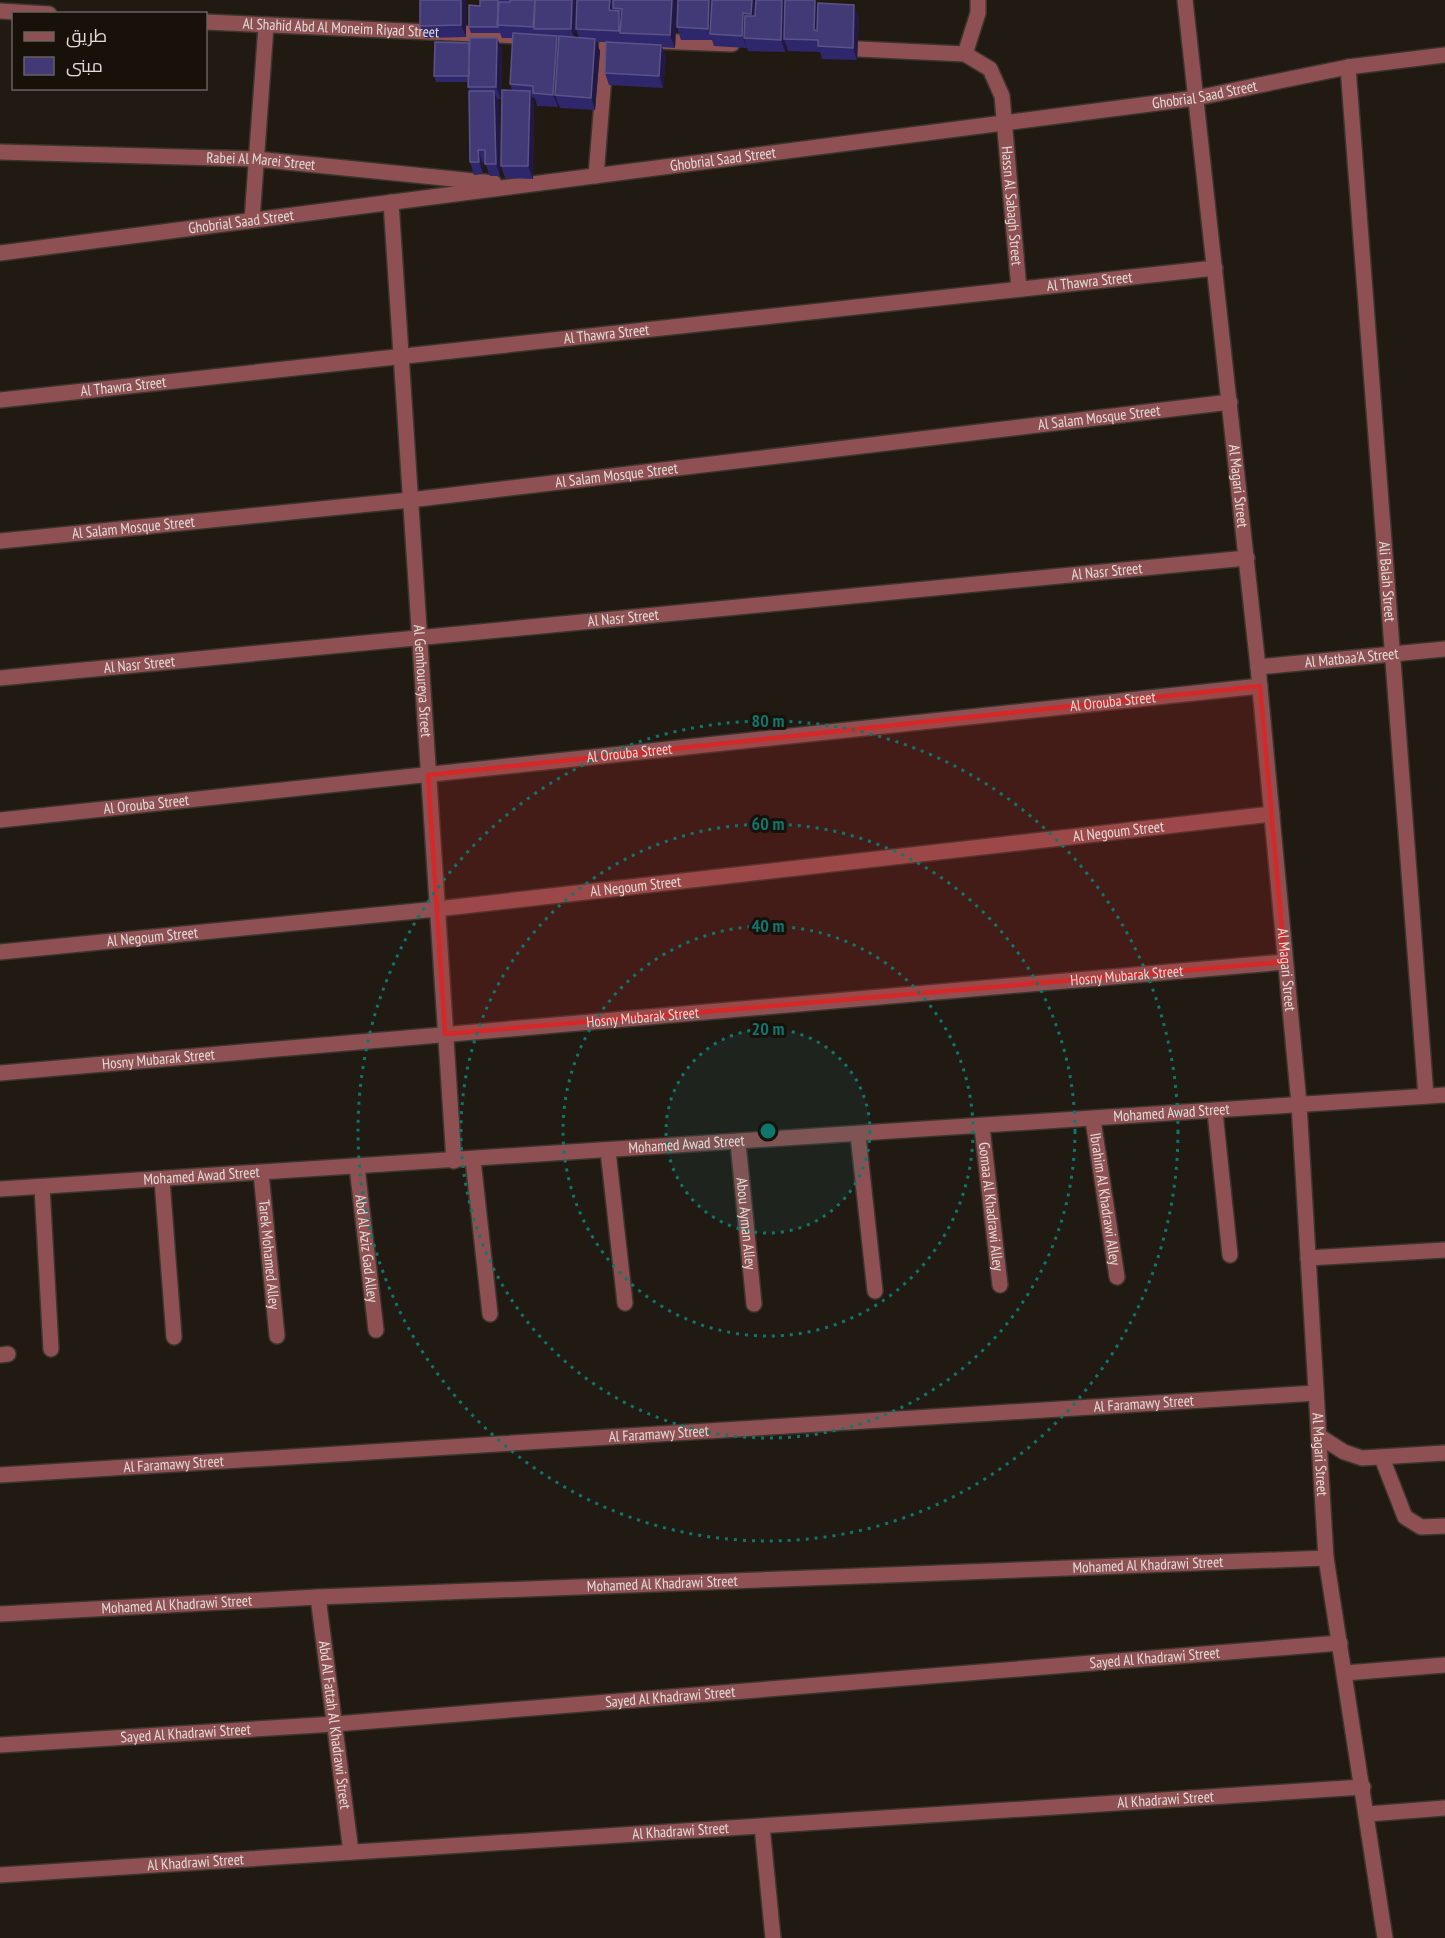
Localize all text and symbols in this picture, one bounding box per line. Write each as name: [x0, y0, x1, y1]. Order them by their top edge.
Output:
legend: [12, 12, 207, 90]
street label: Al Shahid Abd Al Moneim Riyad Street: [242, 14, 440, 41]
text: طريق: [66, 24, 107, 48]
text: مبنى: [66, 54, 103, 77]
street label: Ghobrial Saad Street: [1151, 76, 1259, 113]
street label: Ghobrial Saad Street: [669, 143, 777, 175]
street label: Hassn Al Sabagh Street: [997, 145, 1027, 266]
street label: Rabei Al Marei Street: [206, 148, 316, 174]
street label: Ghobrial Saad Street: [187, 205, 295, 238]
street label: Al Thawra Street: [1046, 267, 1133, 295]
street label: Al Thawra Street: [563, 320, 650, 348]
street label: Al Thawra Street: [79, 372, 167, 400]
street label: Al Salam Mosque Street: [1037, 400, 1161, 434]
street label: Al Magari Street: [1225, 443, 1253, 529]
street label: Al Salam Mosque Street: [554, 458, 679, 492]
street label: Al Salam Mosque Street: [71, 512, 196, 543]
street label: Ali Balah Street: [1375, 541, 1400, 622]
street label: Al Nasr Street: [1070, 558, 1143, 584]
street label: Al Nasr Street: [587, 605, 660, 630]
street label: Al Gemhoureya Street: [410, 624, 436, 738]
street label: Al Matbaa'A Street: [1304, 644, 1399, 671]
street label: Al Nasr Street: [103, 651, 176, 677]
street label: Al Orouba Street: [1069, 687, 1156, 715]
text: 80 m: [752, 709, 784, 732]
street label: Al Orouba Street: [586, 739, 673, 767]
street label: Al Orouba Street: [102, 790, 190, 818]
text: 60 m: [752, 812, 784, 835]
street label: Al Negoum Street: [1072, 816, 1165, 846]
street label: Al Negoum Street: [589, 871, 682, 901]
text: 40 m: [752, 914, 784, 937]
street label: Al Negoum Street: [106, 923, 199, 950]
street label: Al Magari Street: [1274, 927, 1300, 1012]
street label: Hosny Mubarak Street: [1070, 961, 1184, 989]
street label: Hosny Mubarak Street: [585, 1003, 700, 1031]
text: 20 m: [752, 1017, 784, 1040]
street label: Hosny Mubarak Street: [101, 1044, 216, 1073]
street label: Mohamed Awad Street: [1113, 1099, 1230, 1126]
centre of rings: [758, 1121, 778, 1141]
street label: Mohamed Awad Street: [628, 1131, 745, 1157]
street label: Ibrahim Al Khadrawi Alley: [1086, 1132, 1125, 1267]
street label: Gomaa Al Khadrawi Alley: [975, 1141, 1008, 1272]
street label: Mohamed Awad Street: [143, 1162, 260, 1189]
street label: Abou Ayman Alley: [732, 1177, 761, 1271]
street label: Abd Al Aziz Gad Alley: [351, 1193, 383, 1304]
street label: Tarek Mohamed Alley: [255, 1199, 284, 1311]
street label: Al Faramawy Street: [1093, 1391, 1194, 1416]
street label: Al Magari Street: [1308, 1412, 1332, 1497]
street label: Al Faramawy Street: [608, 1421, 709, 1446]
street label: Al Faramawy Street: [123, 1451, 224, 1476]
street label: Mohamed Al Khadrawi Street: [1072, 1552, 1224, 1577]
street label: Mohamed Al Khadrawi Street: [587, 1571, 738, 1596]
street label: Mohamed Al Khadrawi Street: [101, 1591, 253, 1618]
street label: Abd Al Fattah Al Khadrawi Street: [315, 1640, 355, 1810]
street label: Sayed Al Khadrawi Street: [1089, 1643, 1220, 1672]
street label: Sayed Al Khadrawi Street: [604, 1682, 736, 1711]
street label: Sayed Al Khadrawi Street: [120, 1719, 251, 1746]
street label: Al Khadrawi Street: [1117, 1787, 1214, 1812]
street label: Al Khadrawi Street: [632, 1818, 730, 1843]
street label: Al Khadrawi Street: [147, 1849, 245, 1874]

